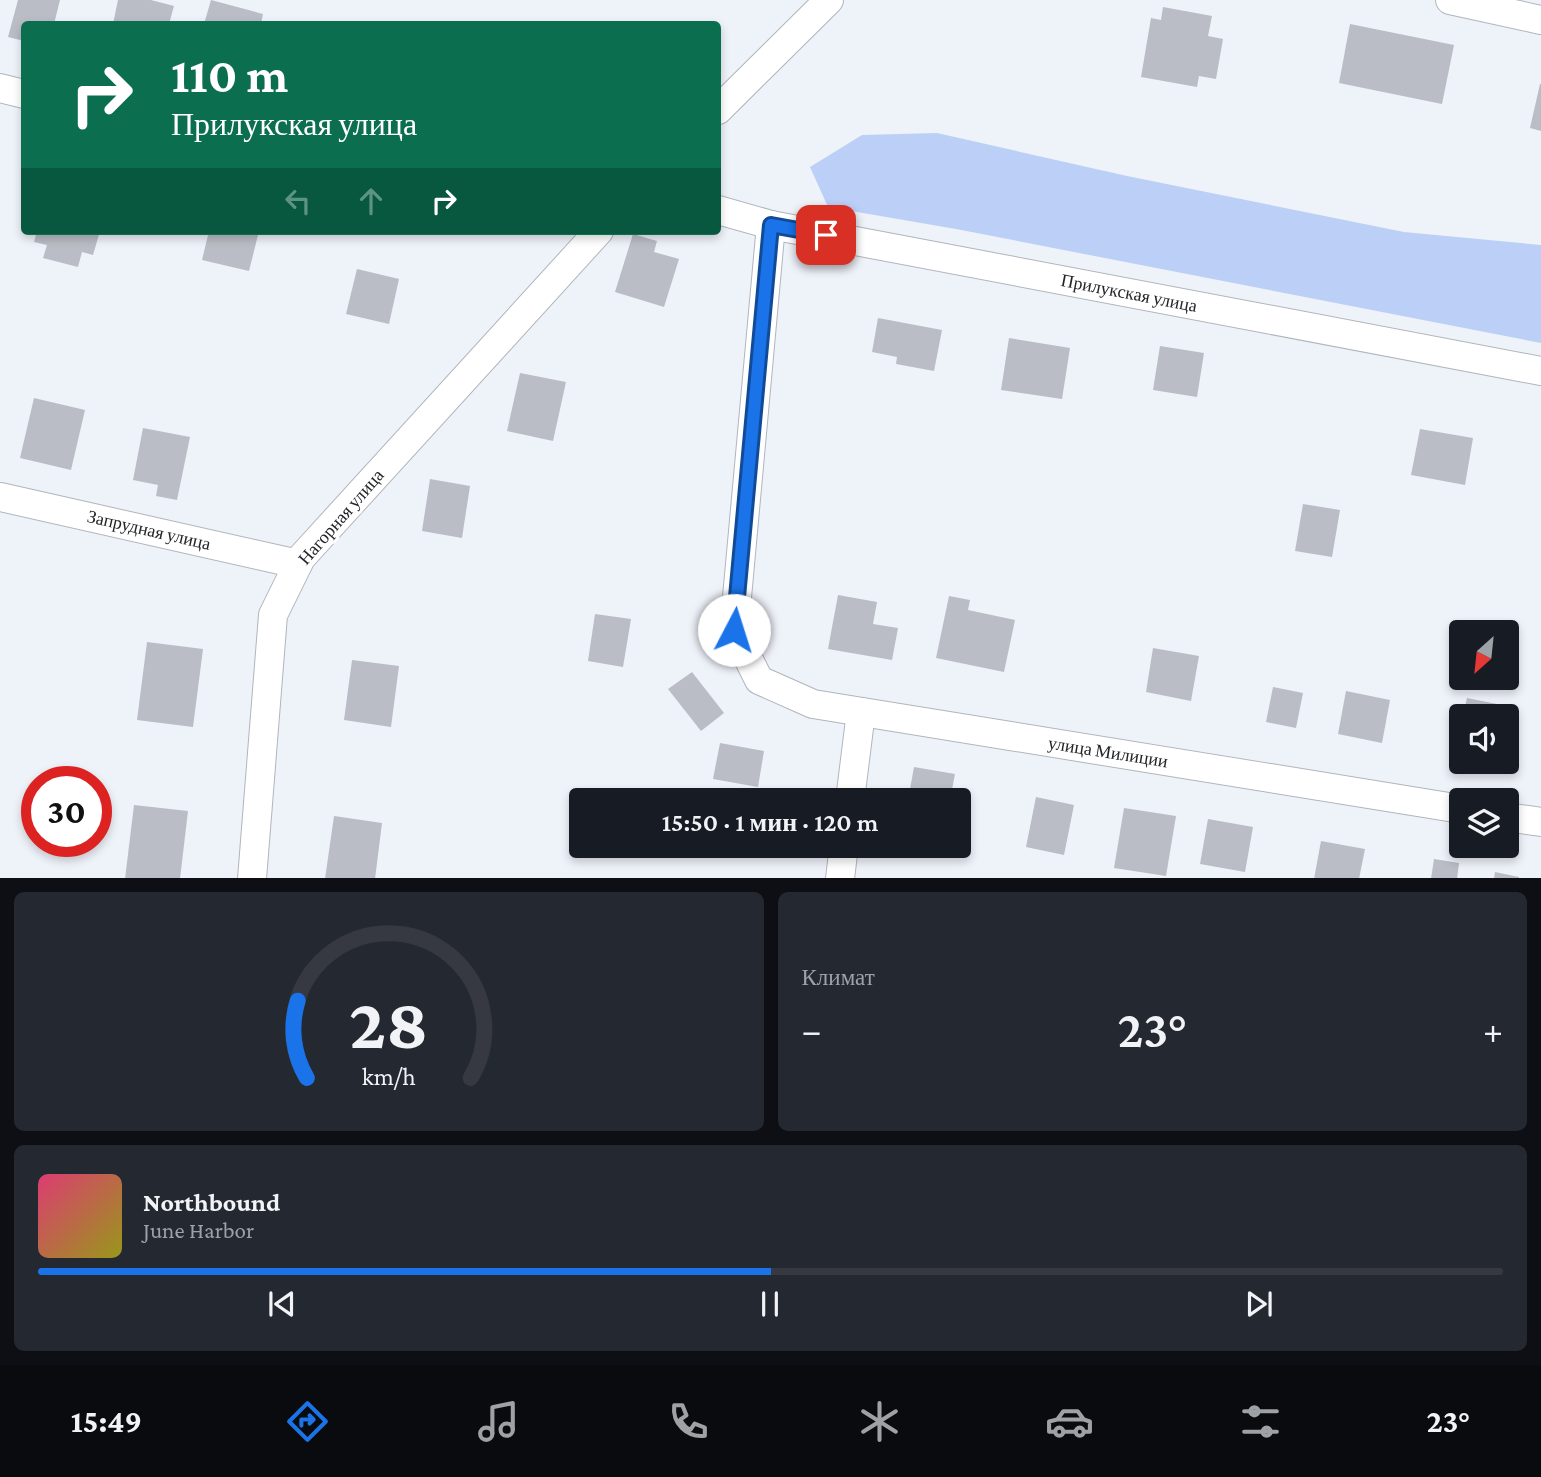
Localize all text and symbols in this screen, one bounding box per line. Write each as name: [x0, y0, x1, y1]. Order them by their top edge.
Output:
text: 110 m: [171, 48, 288, 103]
icon: right: [56, 49, 147, 140]
text: Прилукская улица: [171, 106, 417, 142]
icon: left: [279, 182, 317, 220]
icon: ahead: [352, 182, 390, 220]
icon: right: [425, 182, 463, 220]
pin: [796, 205, 856, 265]
icon: arrive: [807, 216, 845, 254]
street label: Прилукская улица: [1059, 270, 1199, 316]
street label: Нагорная улица: [294, 465, 388, 569]
street label: Запрудная улица: [85, 506, 213, 554]
position arrow: [697, 593, 771, 667]
north arrow: [1449, 620, 1519, 690]
map controls: [1449, 620, 1519, 858]
button: sound: [1449, 704, 1519, 774]
street label: улица Милиции: [1047, 733, 1170, 771]
speed limit sign: 30: [21, 766, 112, 857]
button: layers: [1449, 788, 1519, 858]
text: 15:50 · 1 мин · 120 m: [662, 808, 878, 837]
text: Климат: [802, 964, 875, 990]
text: 28: [349, 983, 428, 1064]
text: 23°: [1117, 1000, 1187, 1058]
text: −: [802, 1009, 822, 1051]
text: +: [1483, 1009, 1503, 1051]
text: km/h: [362, 1062, 416, 1089]
text: Northbound: [143, 1188, 280, 1217]
text: June Harbor: [143, 1217, 254, 1243]
icon: previous: [263, 1285, 301, 1323]
icon: pause: [751, 1285, 789, 1323]
icon: next: [1240, 1285, 1278, 1323]
icon: directions: [283, 1397, 332, 1446]
icon: music: [474, 1397, 523, 1446]
icon: phone: [664, 1397, 713, 1446]
icon: climate: [855, 1397, 904, 1446]
icon: car: [1045, 1397, 1094, 1446]
icon: filters: [1236, 1397, 1285, 1446]
text: 15:49: [71, 1403, 142, 1439]
text: 23°: [1426, 1403, 1470, 1439]

